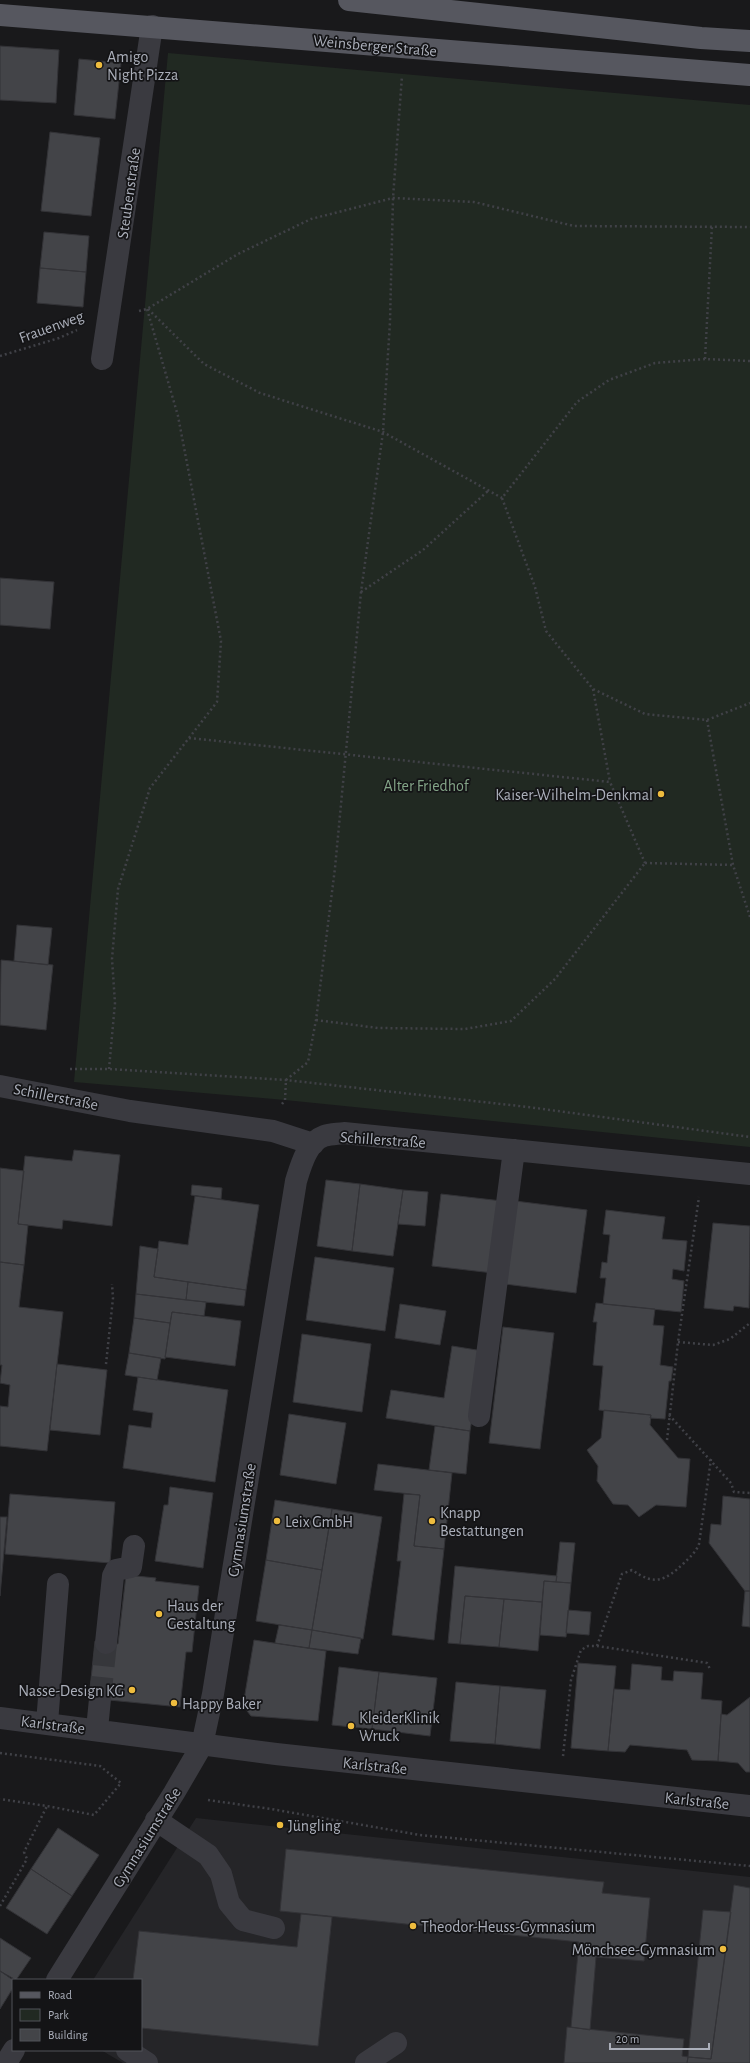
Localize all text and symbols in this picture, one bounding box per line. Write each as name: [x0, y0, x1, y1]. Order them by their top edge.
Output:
street label: Weinsberger Straße: [312, 33, 437, 59]
place label: Amigo Night Pizza: [107, 49, 178, 83]
marker: Amigo Night Pizza: [94, 60, 104, 70]
street label: Steubenstraße: [115, 147, 143, 240]
street label: Frauenweg: [17, 308, 86, 346]
park label: Alter Friedhof: [383, 778, 470, 794]
place label: Kaiser-Wilhelm-Denkmal: [495, 787, 653, 803]
marker: Kaiser-Wilhelm-Denkmal: [656, 789, 666, 799]
street label: Schillerstraße: [12, 1081, 99, 1113]
street label: Schillerstraße: [340, 1129, 426, 1151]
street label: Gymnasiumstraße: [225, 1462, 260, 1578]
place label: Knapp Bestattungen: [440, 1505, 524, 1539]
place label: Leix GmbH: [285, 1514, 353, 1530]
marker: Leix GmbH: [272, 1516, 282, 1526]
marker: Knapp Bestattungen: [427, 1516, 437, 1526]
place label: Haus der Gestaltung: [167, 1598, 235, 1632]
marker: Haus der Gestaltung: [154, 1609, 164, 1619]
place label: Nasse-Design KG: [18, 1683, 124, 1699]
marker: Nasse-Design KG: [127, 1685, 137, 1695]
place label: Happy Baker: [182, 1696, 262, 1713]
marker: Happy Baker: [169, 1698, 179, 1708]
place label: KleiderKlinik Wruck: [359, 1710, 440, 1744]
street label: Karlstraße: [20, 1713, 86, 1737]
marker: KleiderKlinik Wruck: [346, 1721, 356, 1731]
street label: Karlstraße: [342, 1755, 408, 1777]
street label: Gymnasiumstraße: [110, 1785, 185, 1891]
street label: Karlstraße: [664, 1790, 730, 1812]
place label: Jüngling: [288, 1818, 341, 1834]
marker: Jüngling: [275, 1820, 285, 1830]
place label: Theodor-Heuss-Gymnasium: [421, 1919, 595, 1936]
marker: Theodor-Heuss-Gymnasium: [408, 1921, 418, 1931]
place label: Mönchsee-Gymnasium: [572, 1942, 715, 1959]
marker: Mönchsee-Gymnasium: [718, 1944, 728, 1954]
legend: [12, 1979, 142, 2051]
text: Road: [48, 1989, 72, 2001]
text: Park: [48, 2009, 69, 2021]
scale bar: [610, 2025, 709, 2051]
text: Building: [48, 2029, 88, 2041]
text: 20 m: [616, 2033, 639, 2045]

